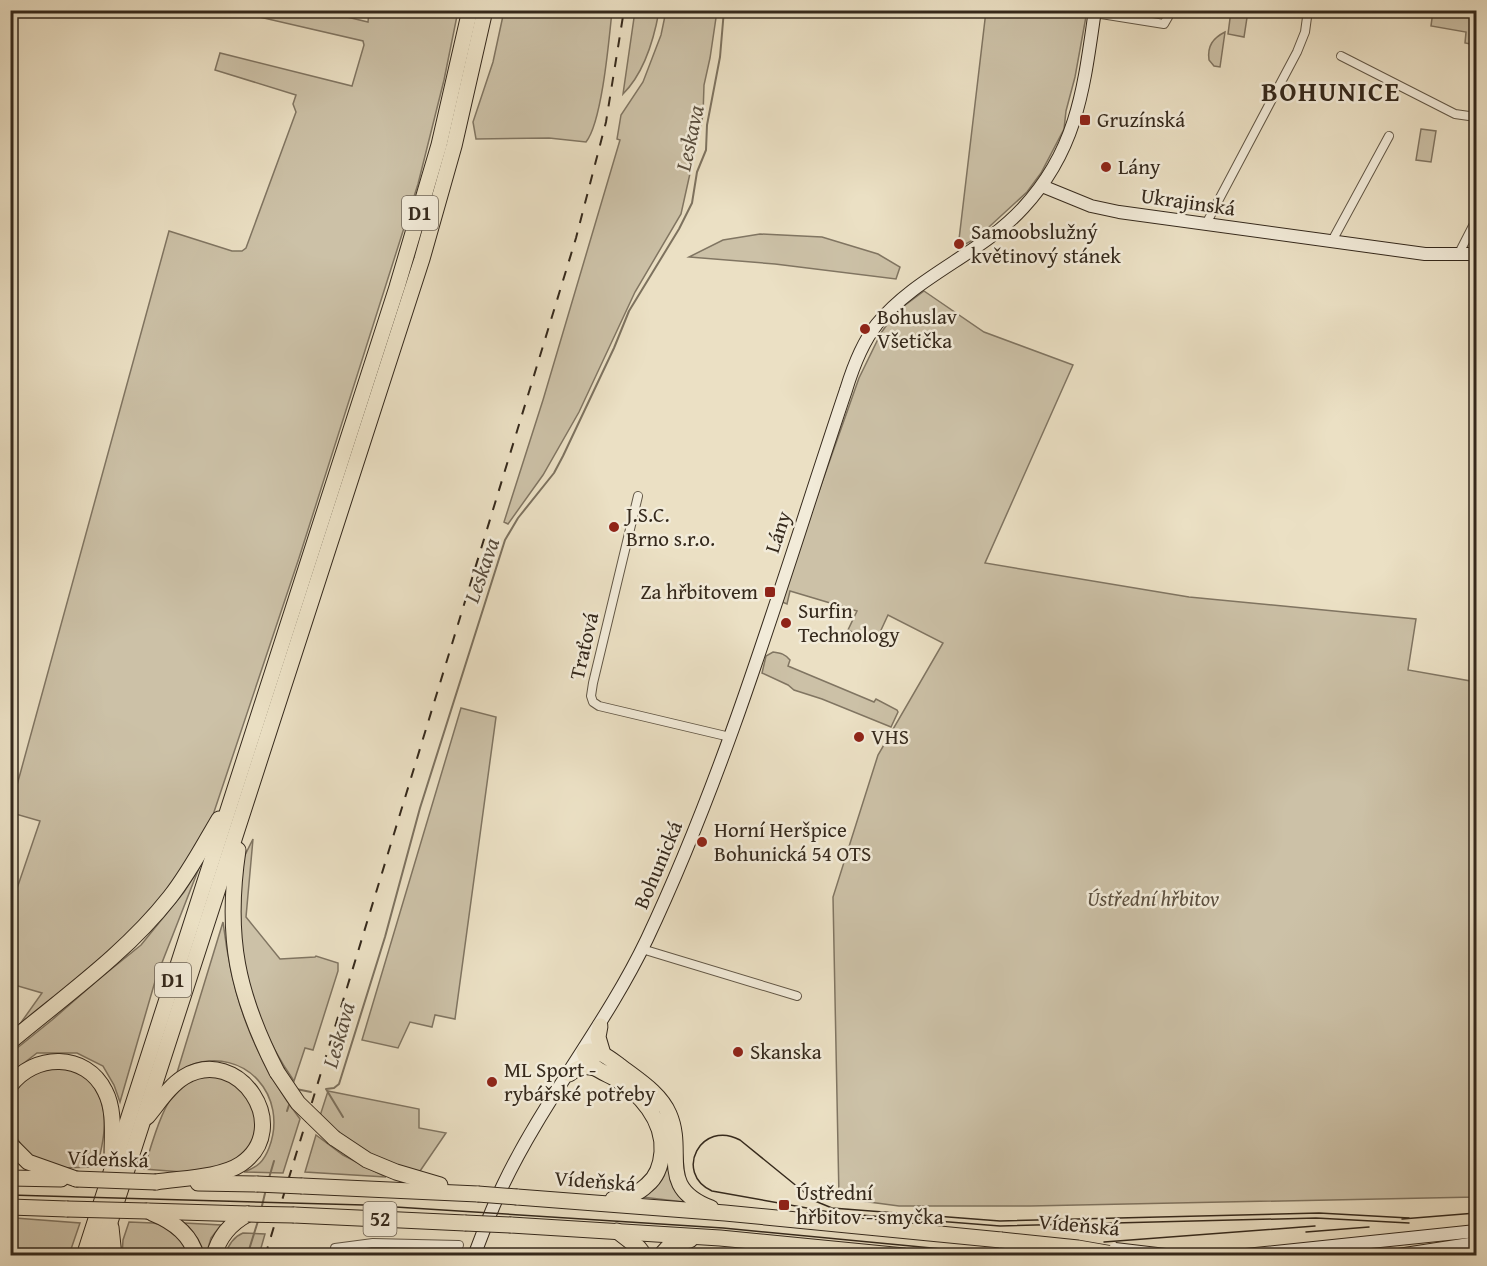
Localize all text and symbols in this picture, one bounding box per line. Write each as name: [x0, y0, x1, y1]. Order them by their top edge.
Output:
district label: BOHUNICE: [1261, 71, 1401, 111]
water label: Leskava: [666, 102, 712, 175]
place label: Gruzínská: [1097, 104, 1185, 135]
marker: Gruzínská: [1078, 113, 1092, 127]
place label: Lány: [1118, 151, 1161, 182]
marker: Lány: [1099, 160, 1113, 174]
street label: Ukrajinská: [1139, 180, 1237, 223]
road number: D1: [402, 196, 438, 230]
place label: Samoobslužný květinový stánek: [971, 216, 1121, 271]
marker: Samoobslužný květinový stánek: [952, 237, 966, 251]
place label: Bohuslav Všetička: [877, 301, 958, 356]
marker: Bohuslav Všetička: [858, 322, 872, 336]
place label: J.S.C. Brno s.r.o.: [623, 499, 715, 554]
street label: Lány: [756, 506, 799, 557]
marker: J.S.C. Brno s.r.o.: [607, 520, 621, 534]
water label: Leskava: [455, 533, 507, 608]
place label: Za hřbitovem: [640, 576, 758, 607]
marker: Za hřbitovem: [763, 585, 777, 599]
place label: Surfin Technology: [798, 595, 900, 650]
street label: Traťová: [561, 609, 606, 683]
marker: Surfin Technology: [779, 616, 793, 630]
place label: VHS: [871, 721, 909, 752]
marker: VHS: [852, 730, 866, 744]
place label: Horní Heršpice Bohunická 54 OTS: [714, 814, 871, 869]
street label: Bohunická: [625, 816, 690, 914]
marker: Horní Heršpice Bohunická 54 OTS: [695, 835, 709, 849]
park label: Ústřední hřbitov: [1087, 883, 1220, 914]
road number: D1: [155, 963, 191, 997]
water label: Leskava: [313, 999, 363, 1072]
place label: Skanska: [750, 1036, 822, 1067]
marker: Skanska: [731, 1045, 745, 1059]
place label: ML Sport - rybářské potřeby: [504, 1054, 656, 1109]
marker: ML Sport - rybářské potřeby: [485, 1075, 499, 1089]
street label: Vídeňská: [67, 1142, 149, 1175]
street label: Vídeňská: [553, 1162, 637, 1199]
place label: Ústřední hřbitov - smyčka: [796, 1177, 944, 1232]
marker: Ústřední hřbitov - smyčka: [777, 1198, 791, 1212]
road number: 52: [364, 1202, 397, 1236]
street label: Vídeňská: [1037, 1206, 1121, 1243]

